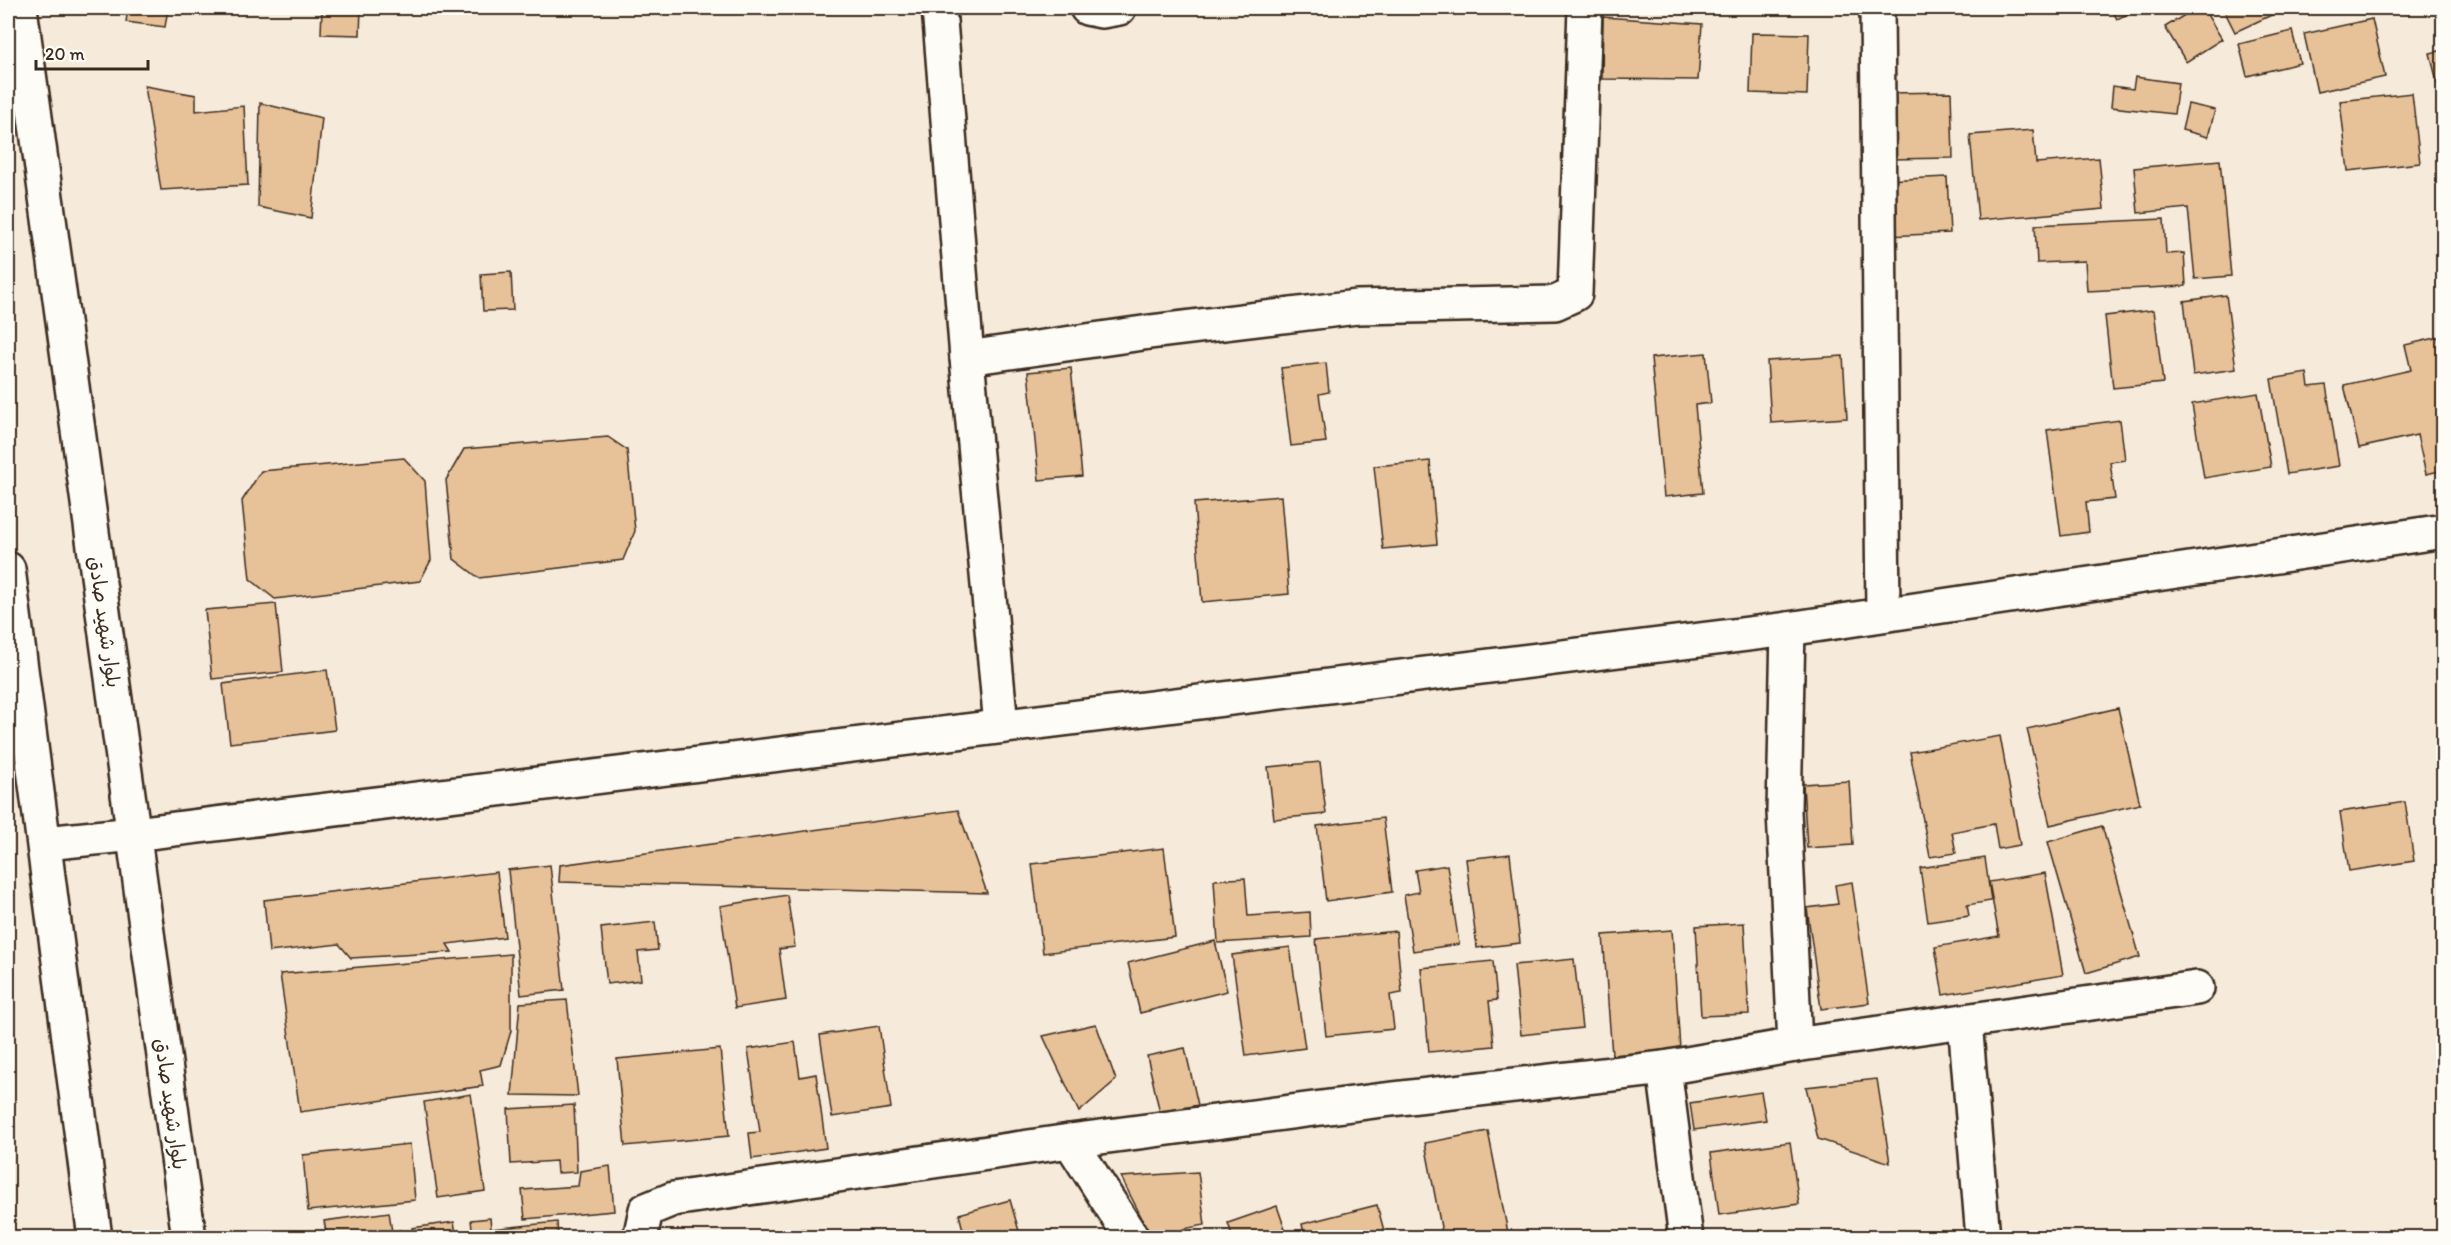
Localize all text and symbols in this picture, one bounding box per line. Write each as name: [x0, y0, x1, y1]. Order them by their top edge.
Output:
scale bar: [36, 33, 148, 71]
text: 20 m: [45, 43, 85, 65]
street label: بلوار شهید صادق: [84, 555, 126, 689]
street label: بلوار شهید صادق: [150, 1037, 192, 1171]

